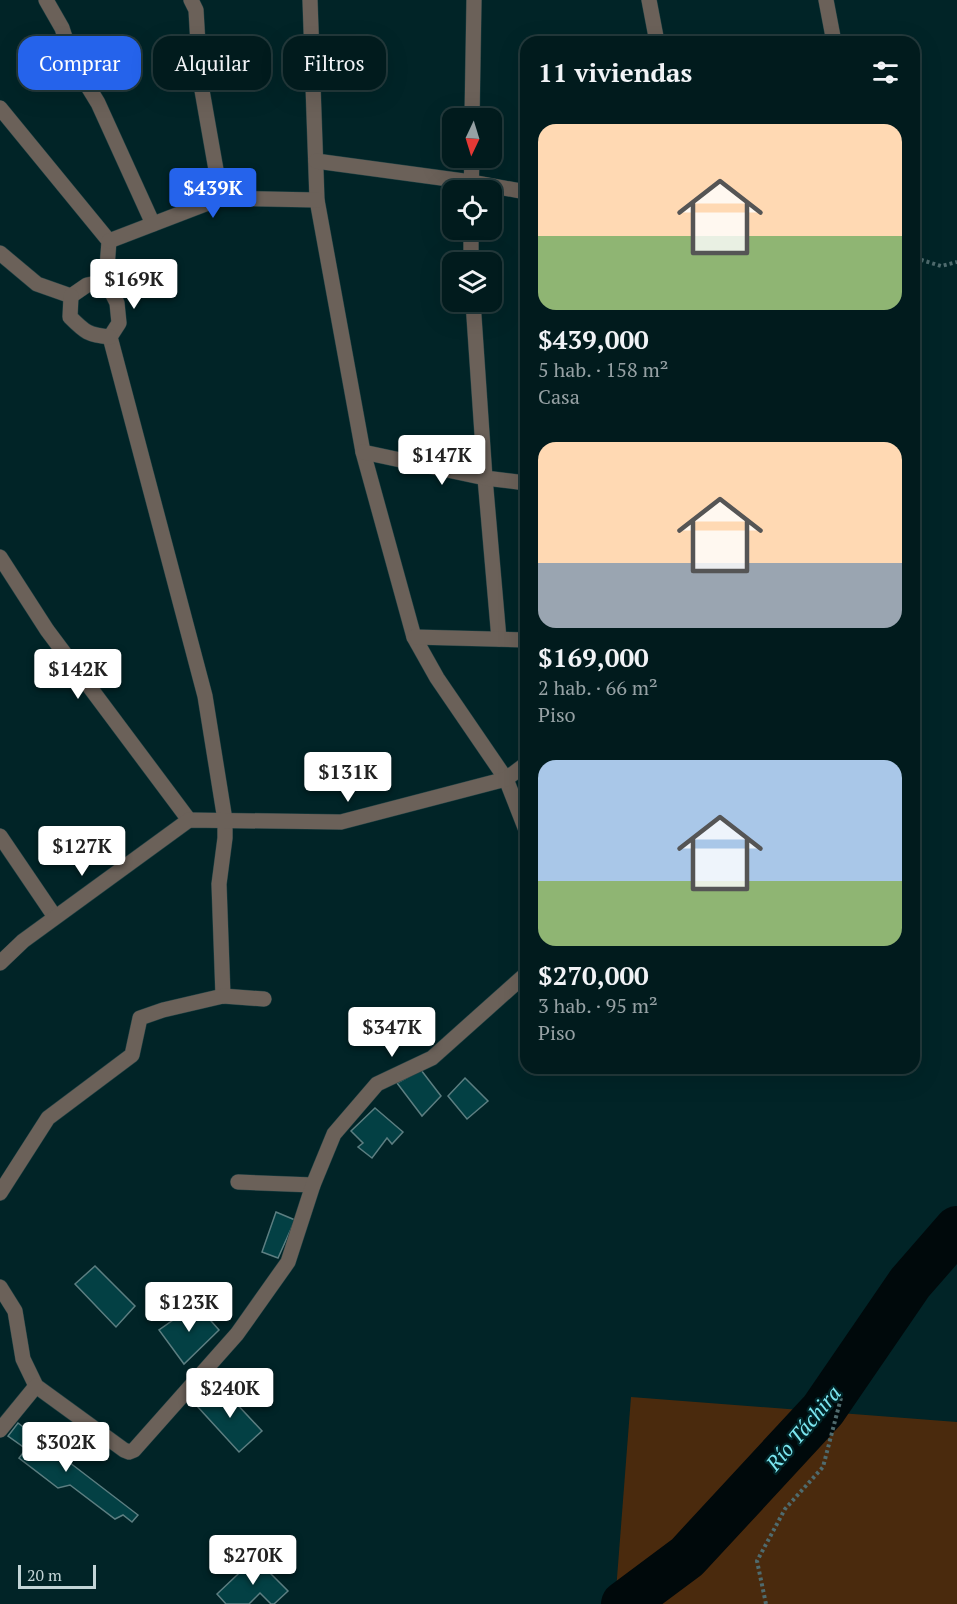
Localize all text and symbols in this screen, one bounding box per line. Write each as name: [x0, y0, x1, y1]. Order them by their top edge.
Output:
chip: Comprar: [18, 36, 141, 90]
chip: Alquilar: [153, 36, 271, 90]
chip: Filtros: [283, 36, 386, 90]
text: 11 viviendas: [538, 55, 692, 89]
icon: filters: [869, 56, 902, 89]
north arrow: [442, 108, 502, 168]
map controls: [442, 108, 502, 312]
icon: home: [666, 163, 774, 271]
pin: $439K: [171, 168, 255, 219]
text: $439K: [183, 174, 243, 201]
button: locate: [442, 180, 502, 240]
button: layers: [442, 252, 502, 312]
pin: $169K: [92, 259, 176, 310]
text: $169K: [104, 265, 164, 292]
text: $439,000: [538, 322, 649, 356]
text: 5 hab. · 158 m²: [538, 356, 668, 383]
text: Casa: [538, 383, 580, 410]
pin: $147K: [400, 435, 484, 486]
text: $147K: [412, 441, 472, 468]
icon: home: [666, 481, 774, 589]
text: $169,000: [538, 640, 649, 674]
pin: $142K: [36, 649, 120, 700]
text: $142K: [48, 655, 108, 682]
text: 2 hab. · 66 m²: [538, 674, 658, 701]
text: Piso: [538, 701, 576, 728]
pin: $131K: [306, 752, 390, 803]
text: $131K: [318, 758, 378, 785]
icon: home: [666, 799, 774, 907]
pin: $127K: [40, 826, 124, 877]
text: $127K: [52, 832, 112, 859]
text: $270,000: [538, 958, 649, 992]
text: 3 hab. · 95 m²: [538, 992, 658, 1019]
pin: $347K: [350, 1007, 434, 1058]
text: $347K: [362, 1013, 422, 1040]
text: Piso: [538, 1019, 576, 1046]
pin: $123K: [147, 1282, 231, 1333]
text: $123K: [159, 1288, 219, 1315]
pin: $240K: [188, 1368, 272, 1419]
text: $240K: [200, 1374, 260, 1401]
water label: Río Táchira: [759, 1380, 847, 1477]
pin: $302K: [24, 1422, 108, 1473]
text: $302K: [36, 1428, 96, 1455]
pin: $270K: [211, 1535, 295, 1586]
text: $270K: [223, 1541, 283, 1568]
scale bar: [18, 1562, 96, 1590]
text: 20 m: [27, 1564, 62, 1586]

